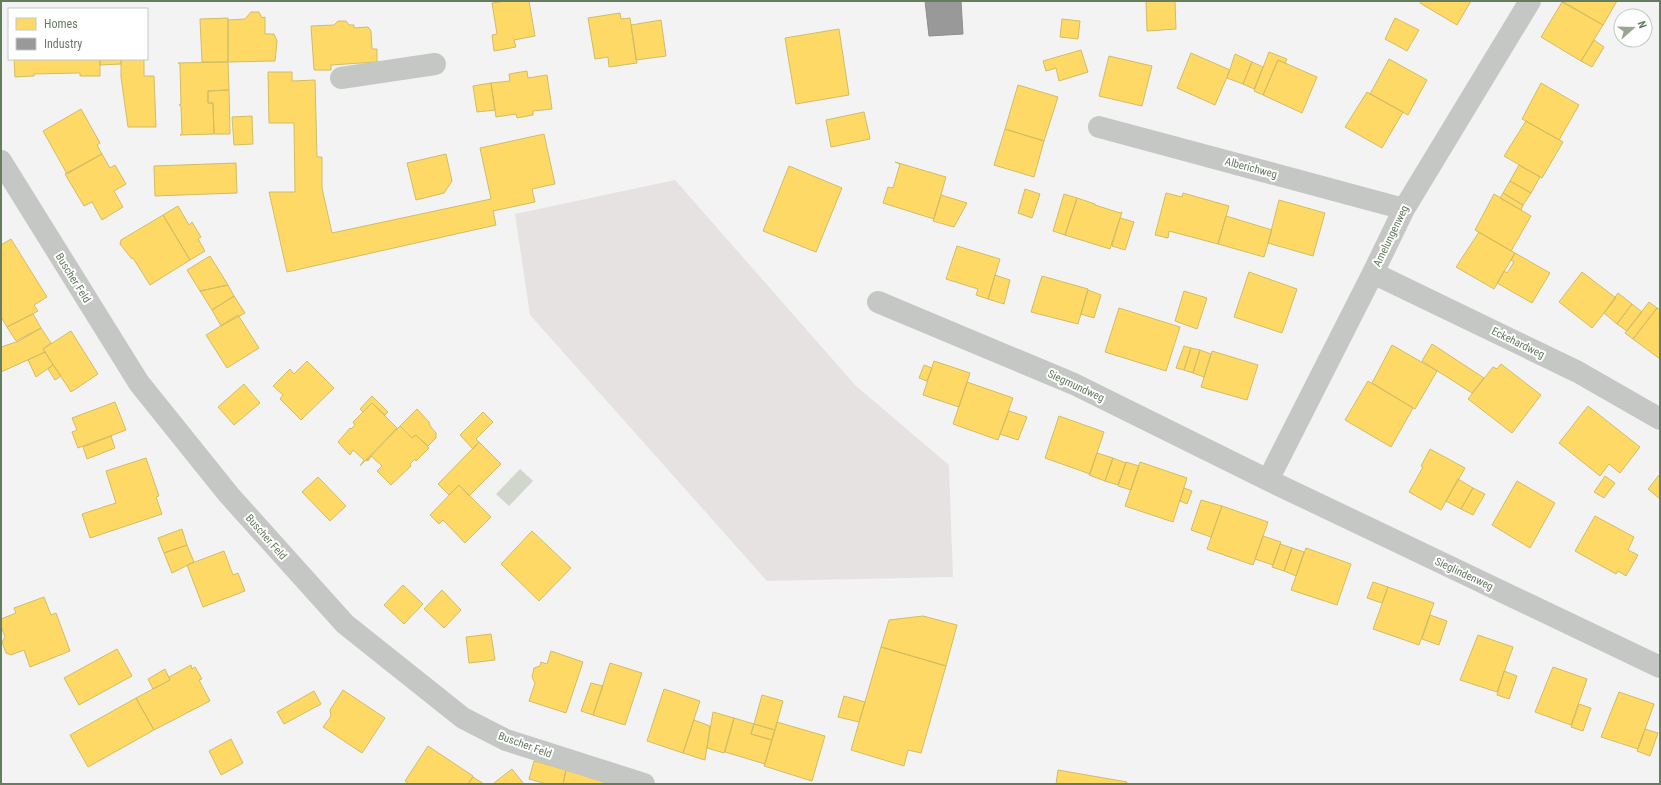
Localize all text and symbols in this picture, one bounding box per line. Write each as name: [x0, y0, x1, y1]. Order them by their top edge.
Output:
legend: [8, 8, 148, 60]
north arrow: [1613, 8, 1653, 48]
text: Homes: [44, 17, 78, 31]
text: N: [1635, 19, 1649, 30]
text: Industry: [44, 37, 82, 51]
street label: Alberichweg: [1224, 155, 1278, 181]
street label: Amelungenweg: [1371, 203, 1411, 269]
street label: Buscher Feld: [53, 251, 93, 305]
street label: Eckehardweg: [1489, 325, 1547, 361]
street label: Siegmundweg: [1046, 367, 1106, 405]
street label: Buscher Feld: [243, 512, 289, 562]
street label: Sieglindenweg: [1433, 555, 1495, 593]
street label: Buscher Feld: [496, 729, 554, 761]

